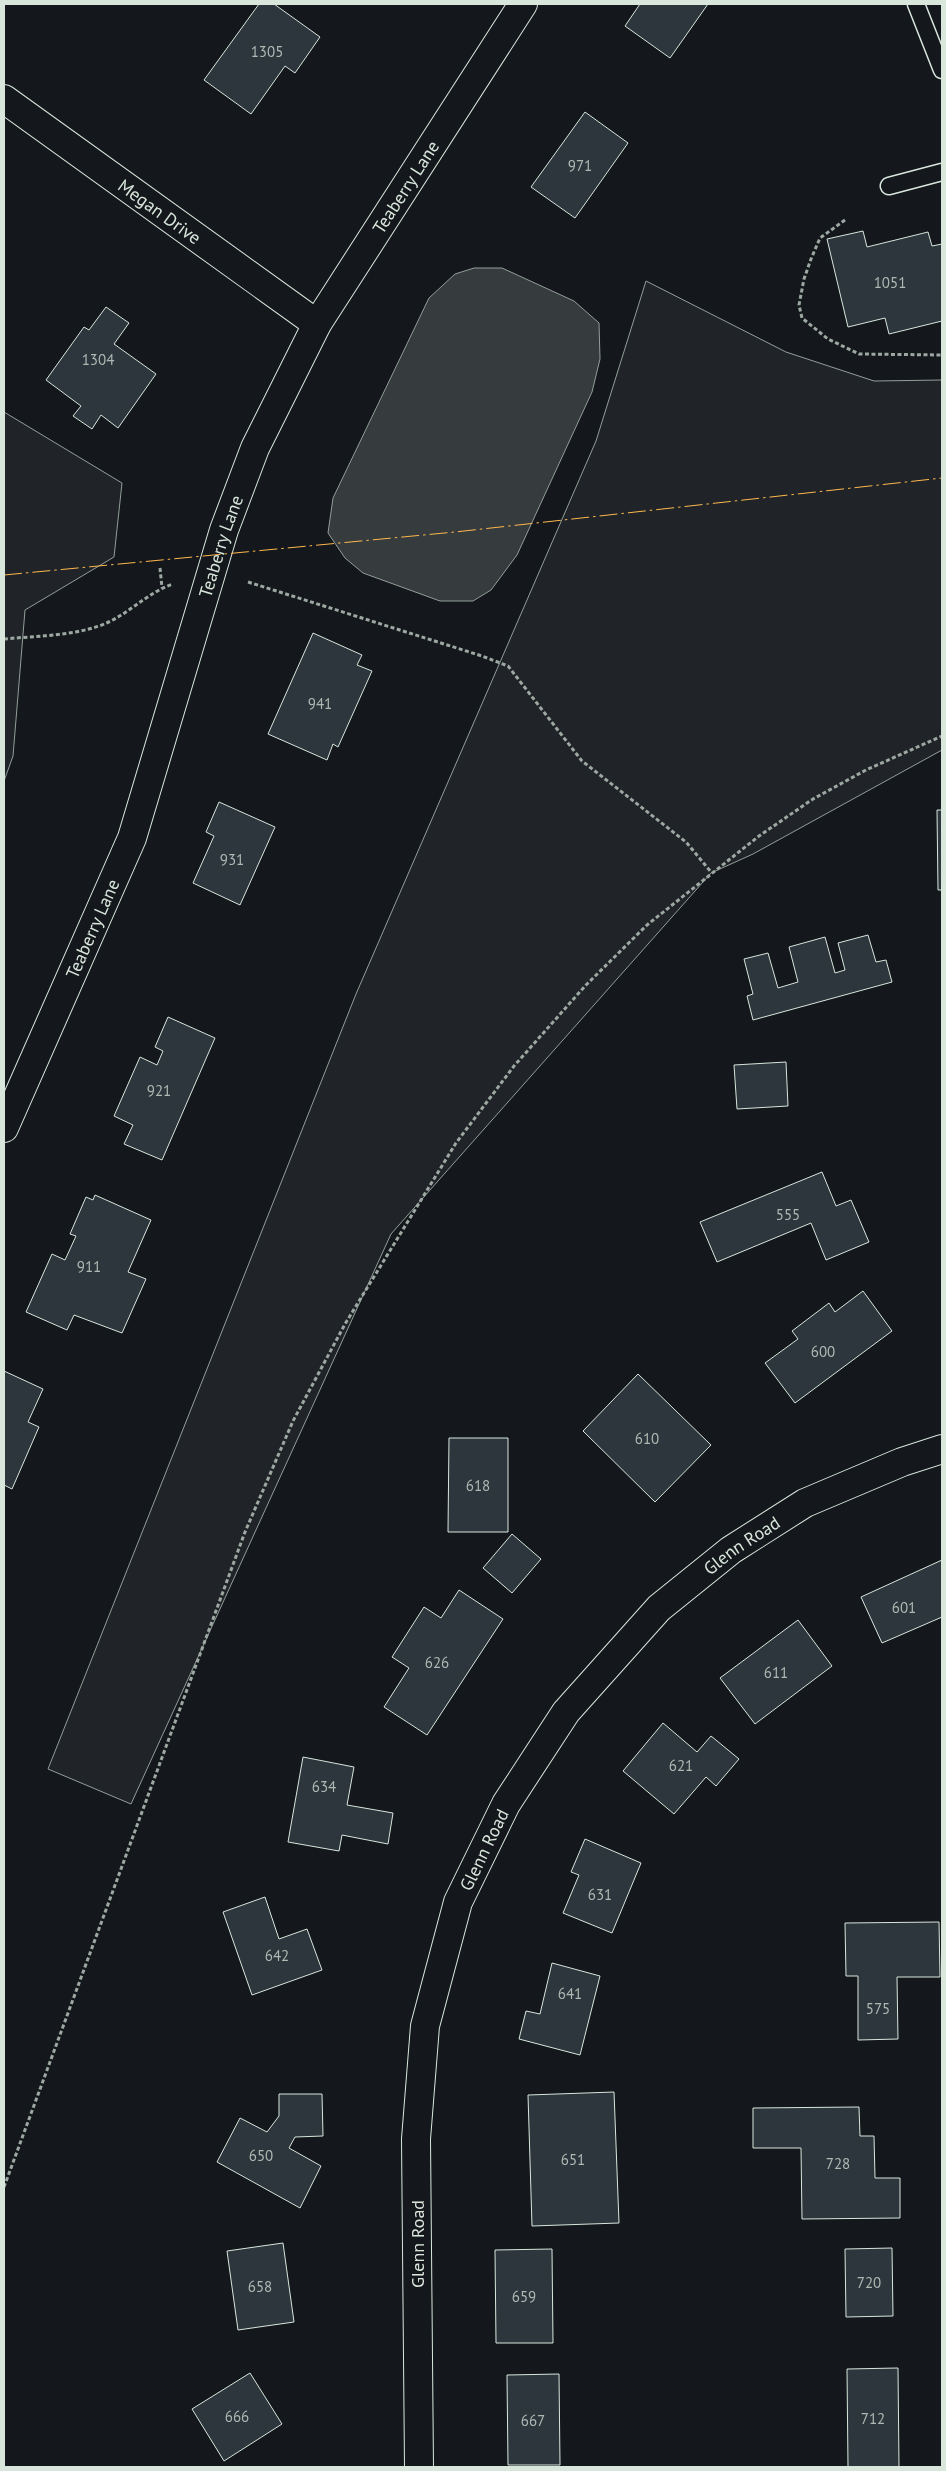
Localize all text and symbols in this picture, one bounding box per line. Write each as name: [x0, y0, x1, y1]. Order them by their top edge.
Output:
house number: 1305: [251, 42, 283, 61]
street label: Teaberry Lane: [367, 136, 444, 238]
house number: 971: [568, 156, 592, 175]
street label: Megan Drive: [114, 173, 206, 249]
house number: 1051: [874, 273, 906, 292]
house number: 1304: [82, 350, 114, 369]
street label: Teaberry Lane: [193, 492, 248, 600]
house number: 941: [308, 694, 332, 713]
house number: 931: [220, 850, 244, 869]
street label: Teaberry Lane: [60, 875, 124, 982]
house number: 921: [147, 1081, 171, 1100]
house number: 555: [776, 1205, 800, 1224]
house number: 911: [77, 1257, 101, 1276]
house number: 600: [811, 1342, 835, 1361]
house number: 610: [635, 1429, 659, 1448]
house number: 618: [466, 1476, 490, 1495]
street label: Glenn Road: [698, 1511, 784, 1579]
house number: 601: [892, 1598, 916, 1617]
house number: 626: [425, 1653, 449, 1672]
house number: 611: [764, 1663, 788, 1682]
house number: 621: [669, 1756, 693, 1775]
house number: 634: [312, 1777, 336, 1796]
street label: Glenn Road: [454, 1805, 513, 1894]
house number: 631: [588, 1885, 612, 1904]
house number: 642: [265, 1946, 289, 1965]
house number: 641: [558, 1984, 582, 2003]
house number: 575: [866, 1999, 890, 2018]
house number: 650: [249, 2146, 273, 2165]
house number: 651: [561, 2150, 585, 2169]
house number: 728: [826, 2154, 850, 2173]
street label: Glenn Road: [406, 2200, 429, 2288]
house number: 720: [857, 2273, 881, 2292]
house number: 658: [248, 2277, 272, 2296]
house number: 659: [512, 2287, 536, 2306]
house number: 666: [225, 2407, 249, 2426]
house number: 712: [861, 2409, 885, 2428]
house number: 667: [521, 2411, 545, 2430]

